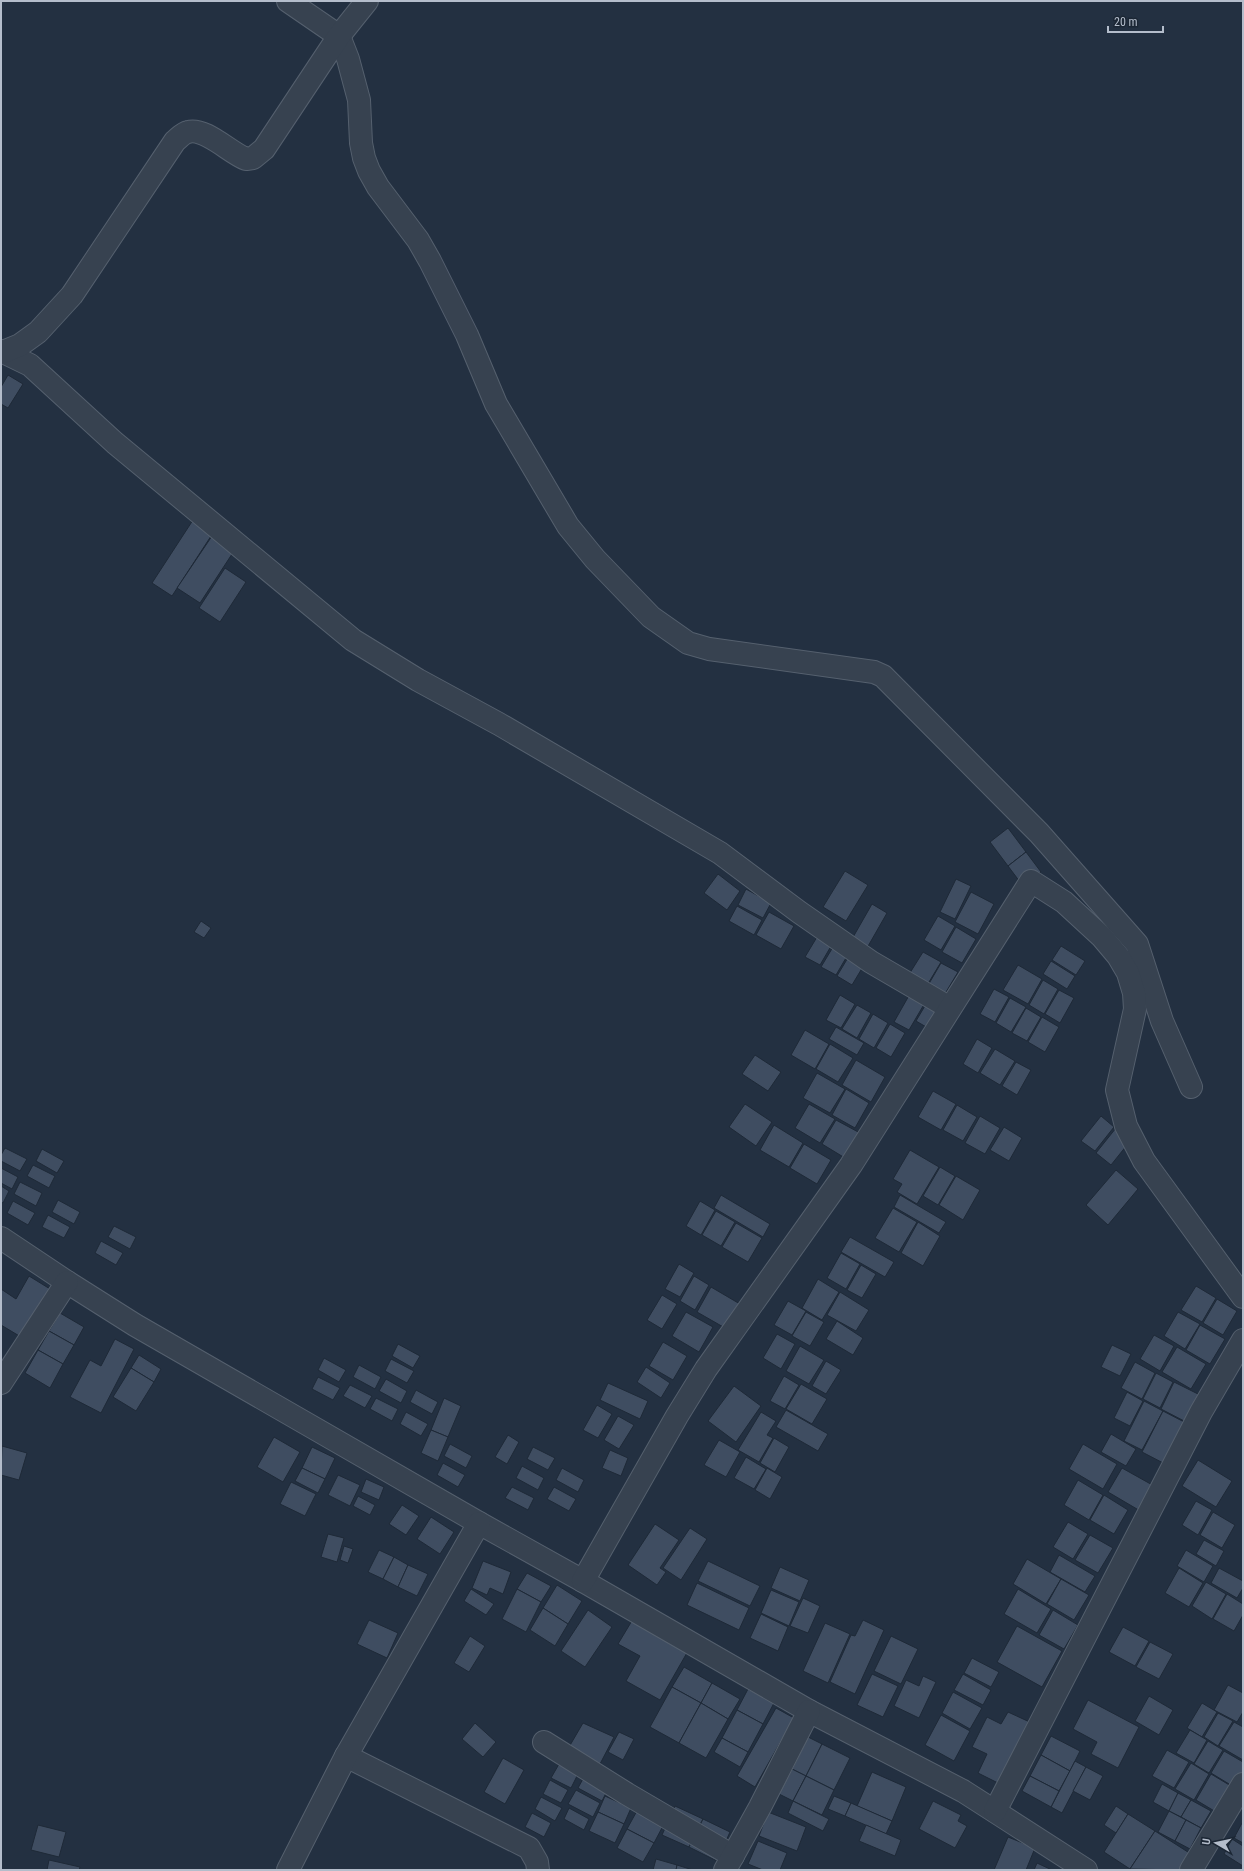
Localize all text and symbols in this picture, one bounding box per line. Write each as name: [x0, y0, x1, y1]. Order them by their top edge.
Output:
scale bar: [1108, 8, 1163, 34]
text: 20 m: [1114, 15, 1138, 29]
north arrow: [1196, 1823, 1236, 1863]
text: U: [1200, 1837, 1214, 1846]

